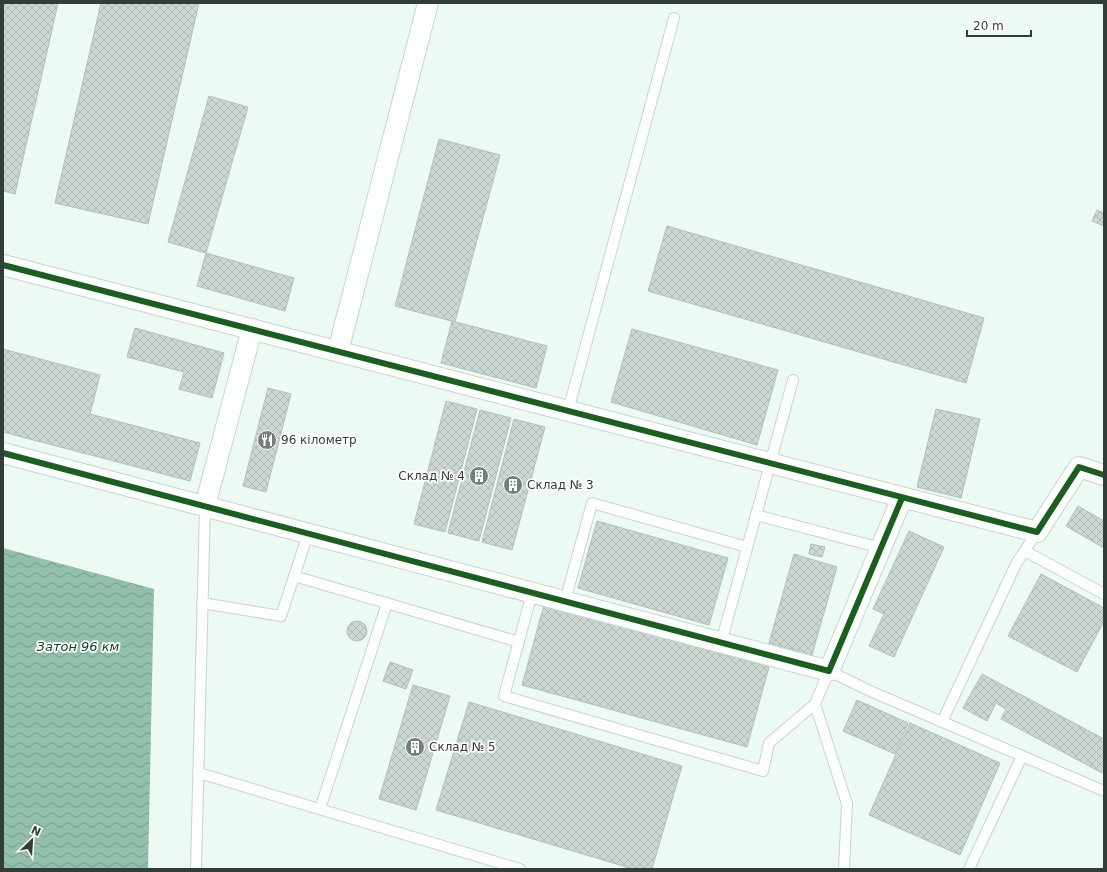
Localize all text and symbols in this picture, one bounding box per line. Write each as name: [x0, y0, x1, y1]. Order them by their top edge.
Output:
scale bar: [967, 12, 1031, 38]
text: 20 m: [973, 19, 1004, 33]
restaurant icon: 96 кілометр: [256, 429, 278, 451]
place label: 96 кілометр: [281, 433, 357, 447]
building icon: Склад № 4: [468, 465, 490, 487]
place label: Склад № 4: [398, 469, 465, 483]
building icon: Склад № 3: [502, 474, 524, 496]
place label: Склад № 3: [527, 478, 594, 492]
water label: Затон 96 км: [37, 639, 120, 654]
building icon: Склад № 5: [404, 736, 426, 758]
place label: Склад № 5: [429, 740, 496, 754]
north arrow: [12, 820, 52, 860]
text: N: [29, 824, 43, 839]

